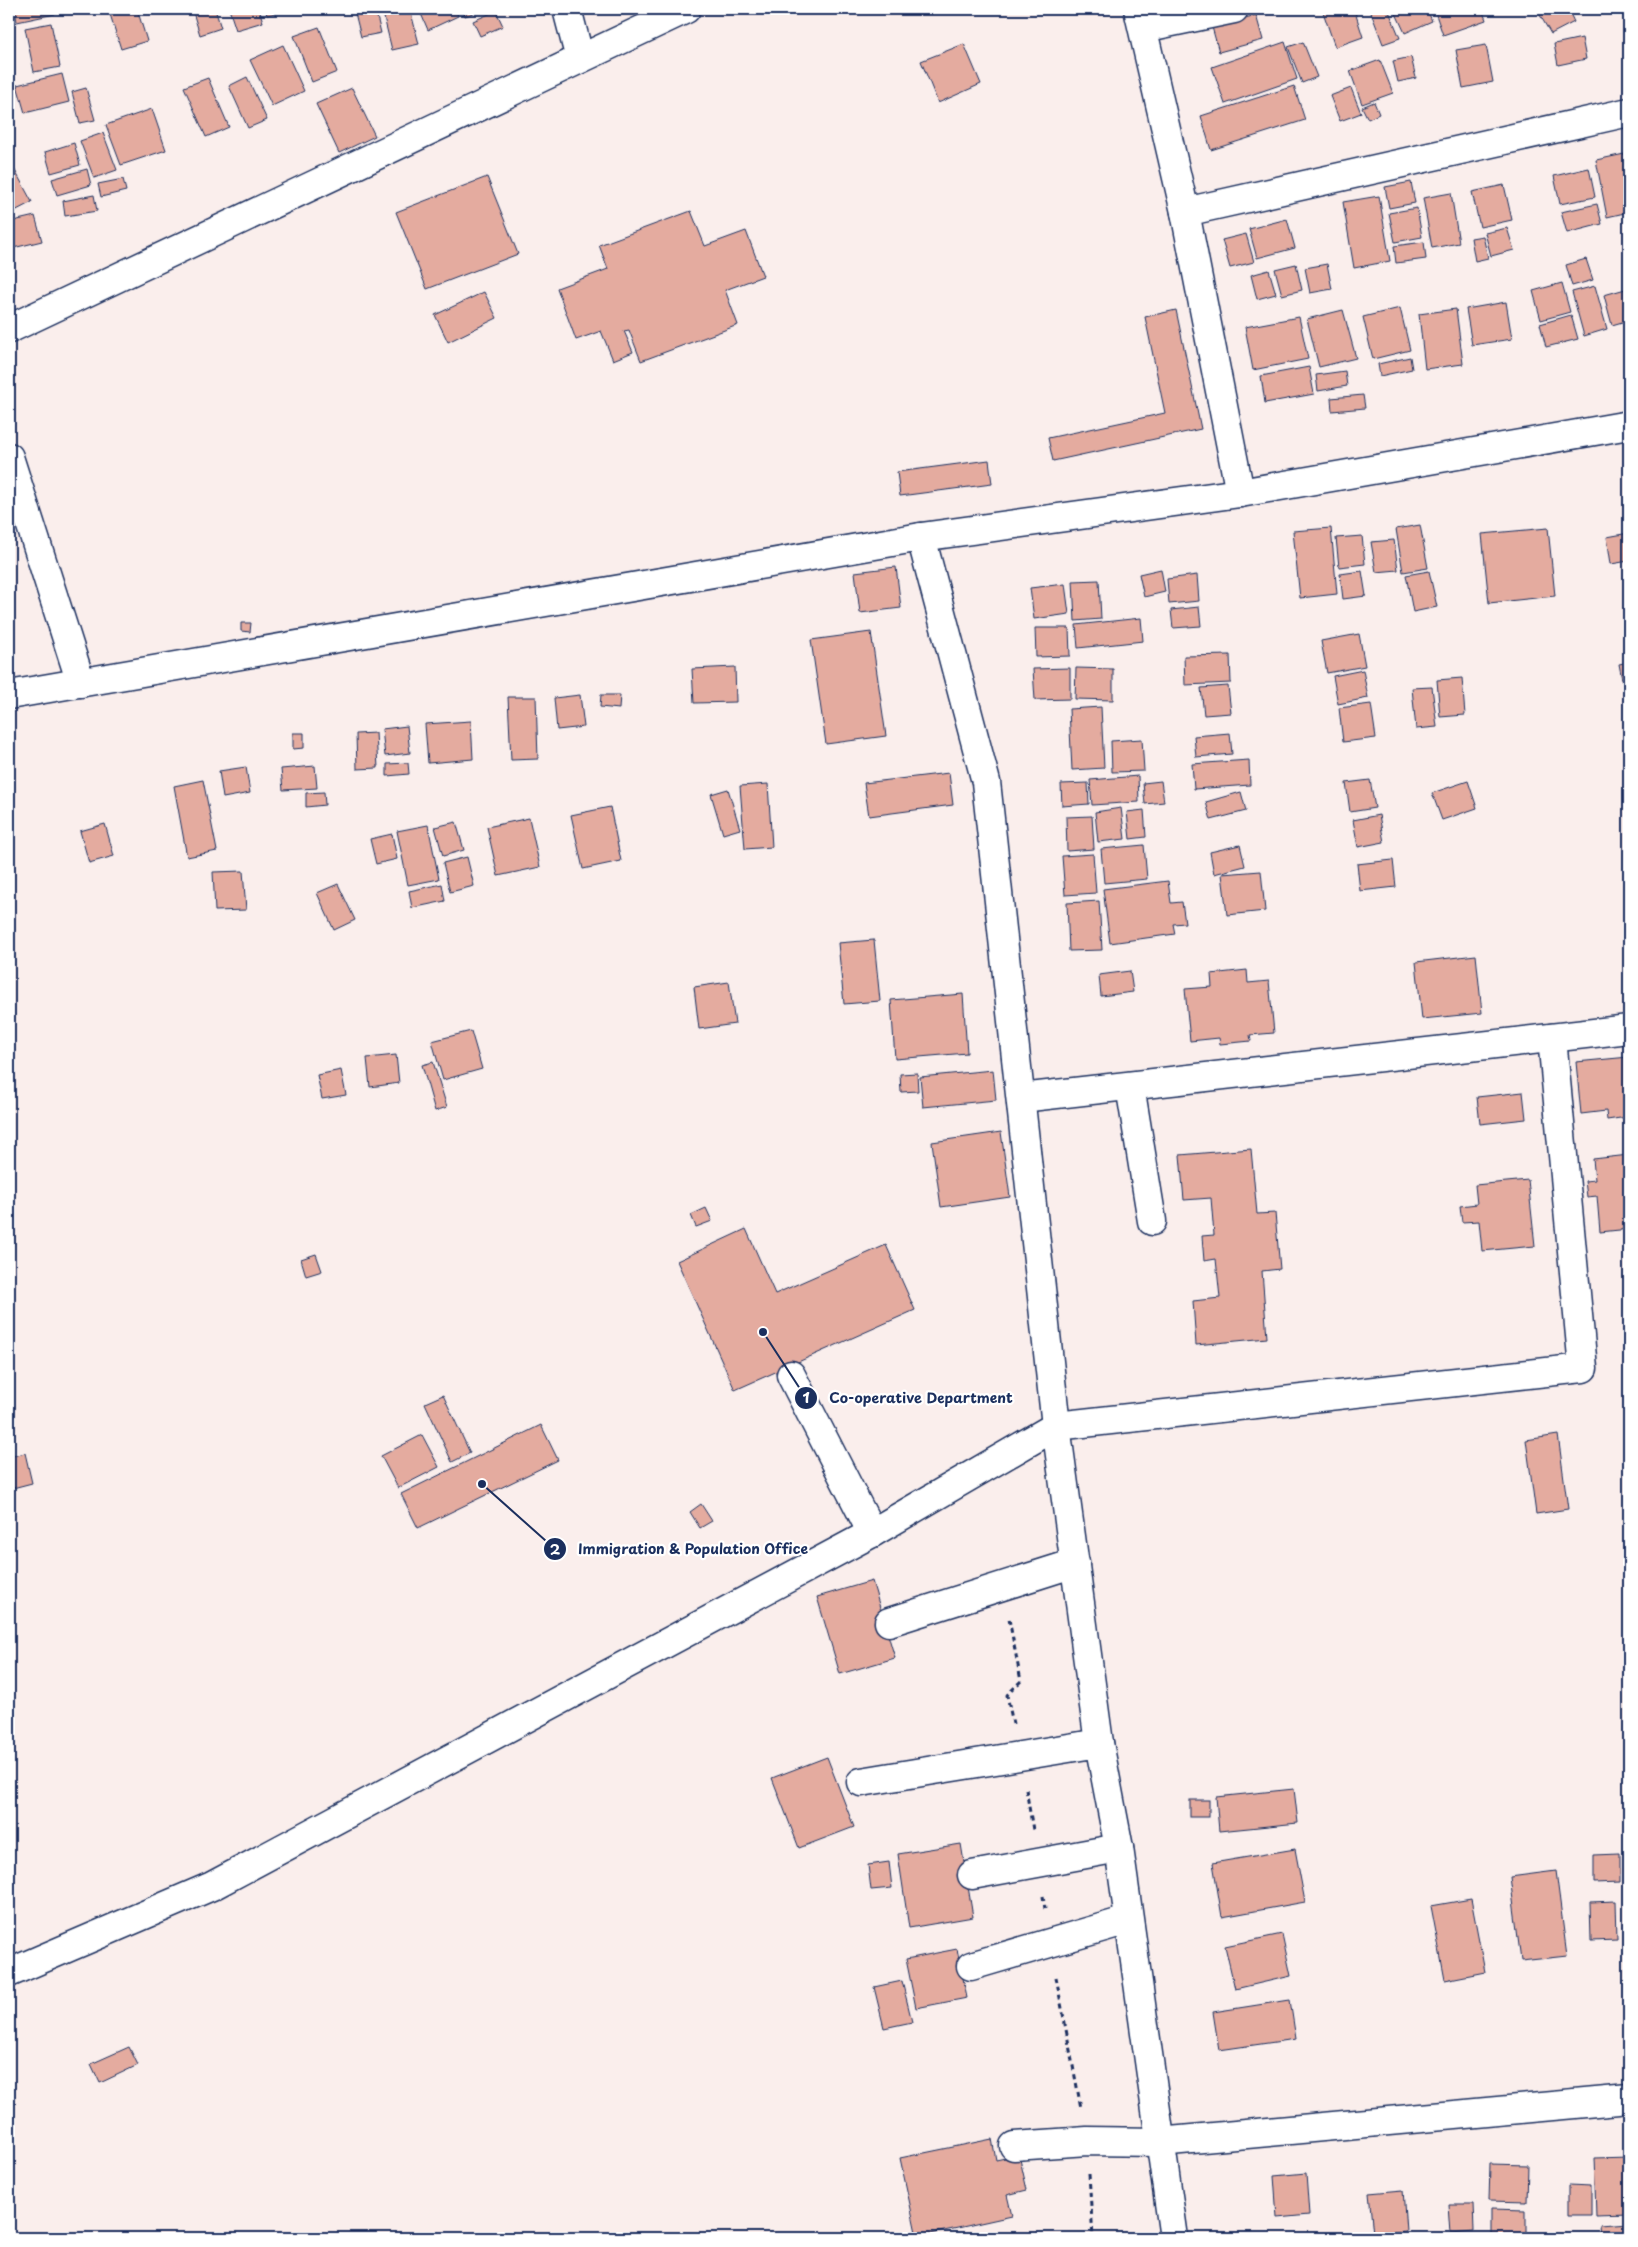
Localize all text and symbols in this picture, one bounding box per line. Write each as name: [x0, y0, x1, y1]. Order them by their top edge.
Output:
callout: Co-operative Department: [794, 1383, 1023, 1412]
text: 1: [802, 1385, 810, 1408]
text: Co-operative Department: [829, 1387, 1013, 1408]
callout: Immigration & Population Office: [543, 1535, 819, 1564]
text: 2: [550, 1537, 561, 1560]
text: Immigration & Population Office: [578, 1538, 808, 1559]

